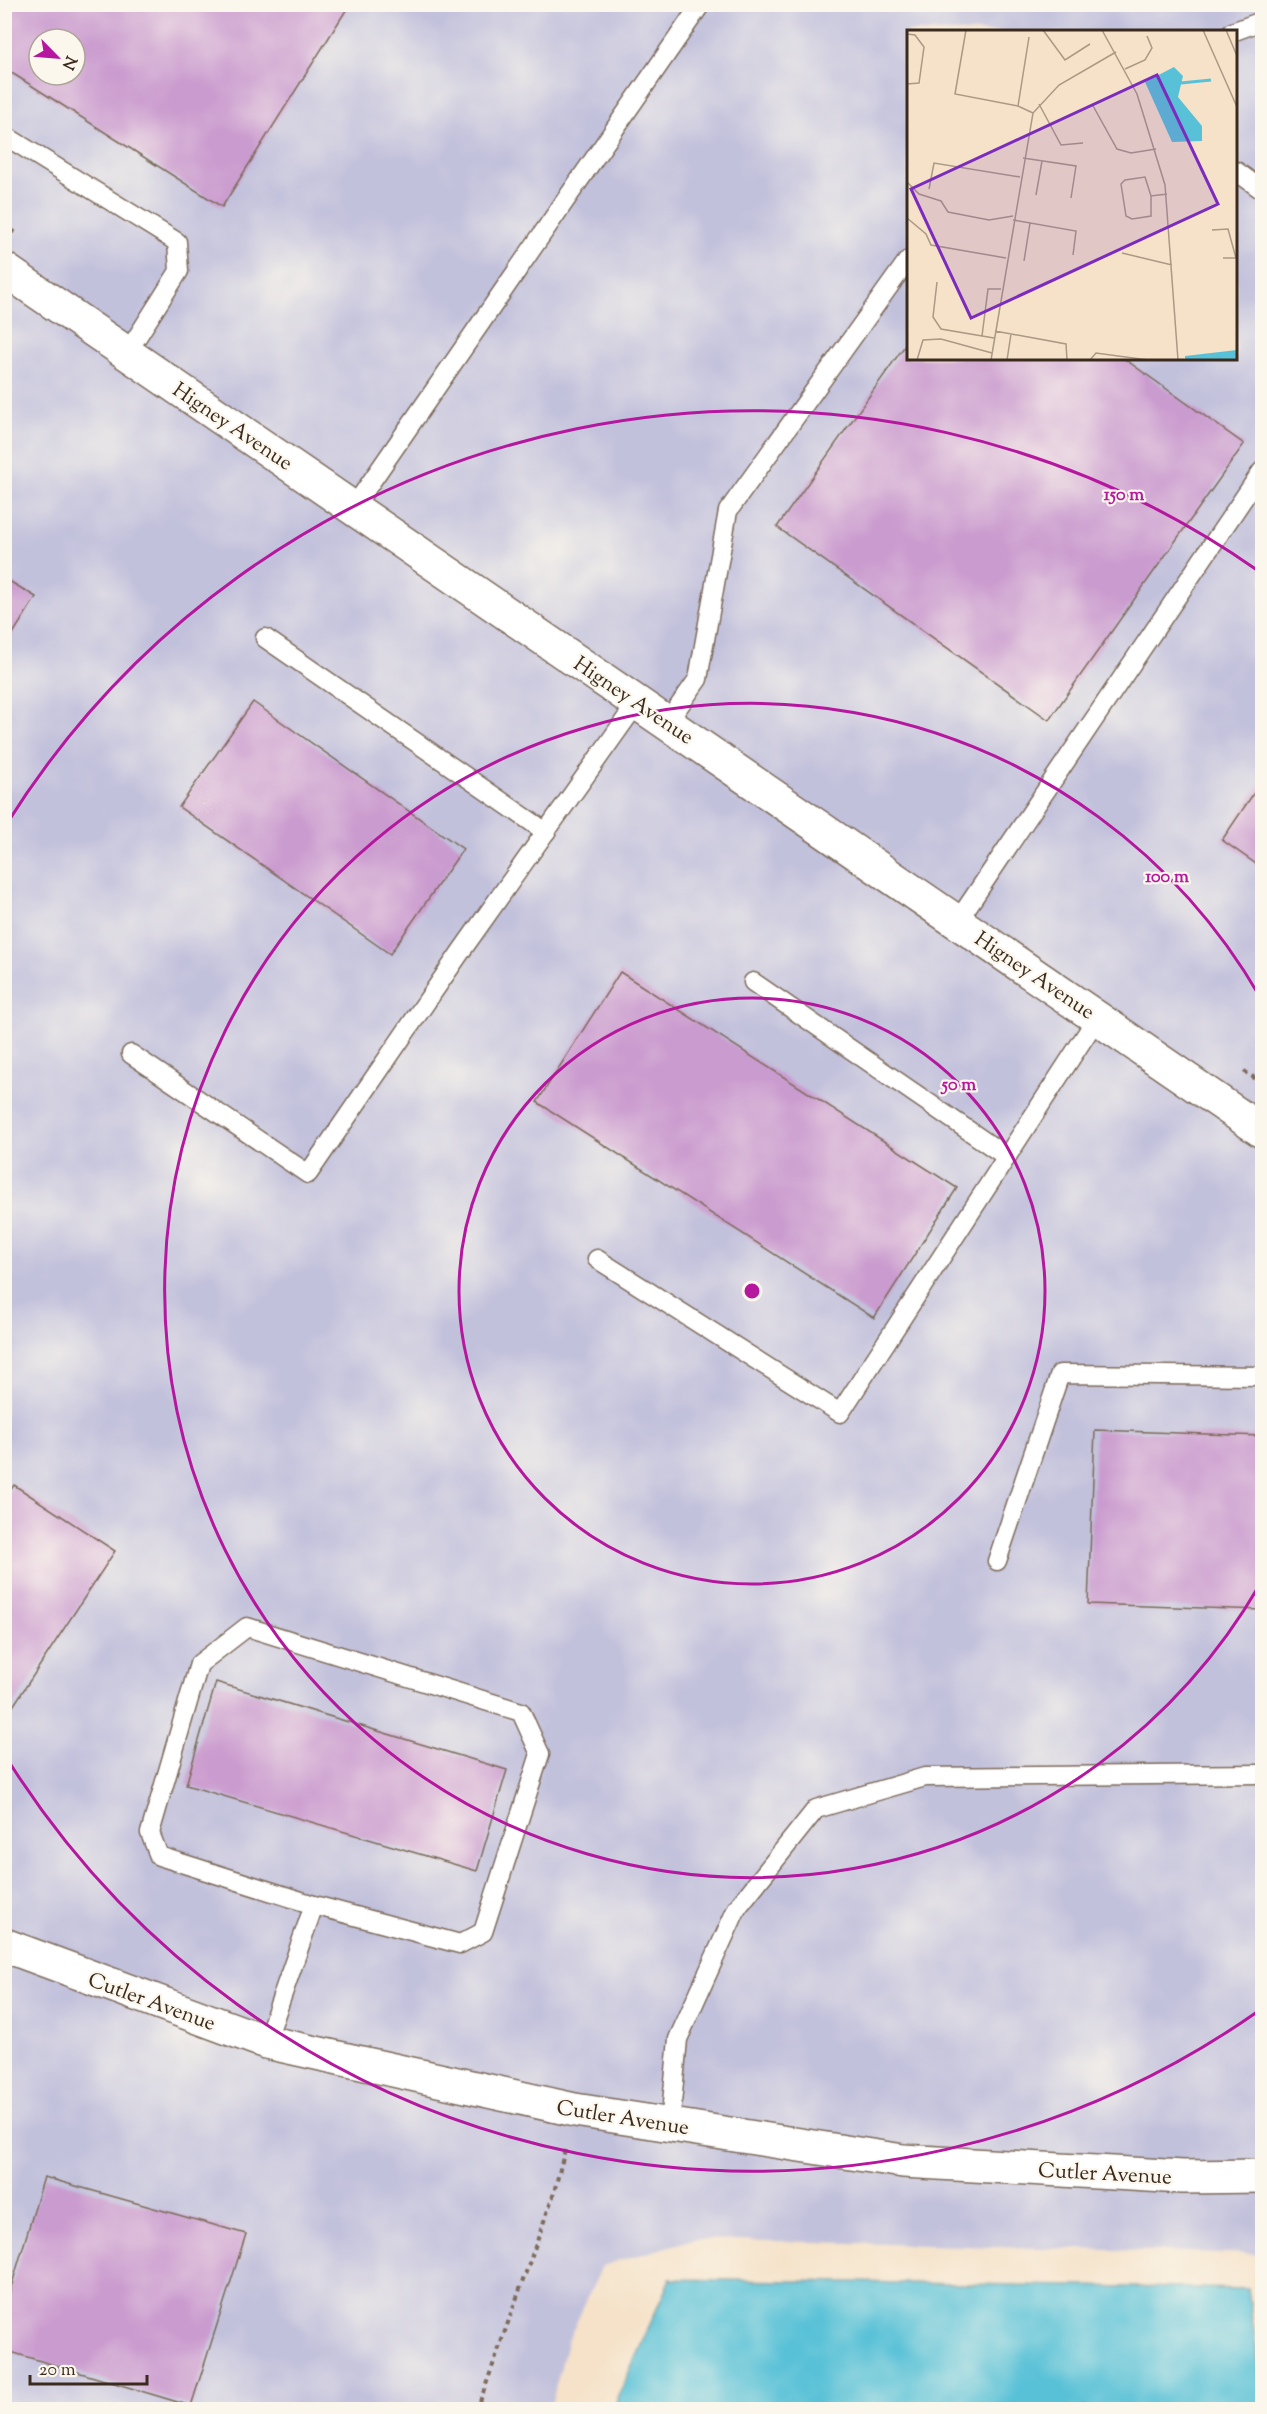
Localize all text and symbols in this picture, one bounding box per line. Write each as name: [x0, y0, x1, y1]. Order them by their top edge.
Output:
north arrow: [27, 27, 87, 87]
inset map: [907, 30, 1237, 360]
text: N: [55, 52, 81, 73]
street label: Higney Avenue: [166, 376, 298, 479]
text: 150 m: [1104, 483, 1144, 509]
street label: Higney Avenue: [567, 650, 699, 753]
text: 100 m: [1145, 865, 1189, 891]
street label: Higney Avenue: [968, 925, 1100, 1028]
text: 50 m: [940, 1073, 976, 1099]
centre of rings: [742, 1281, 762, 1301]
street label: Cutler Avenue: [83, 1966, 219, 2040]
street label: Cutler Avenue: [554, 2094, 691, 2144]
street label: Cutler Avenue: [1037, 2157, 1173, 2193]
scale bar: [30, 2348, 147, 2386]
text: 20 m: [39, 2358, 76, 2384]

